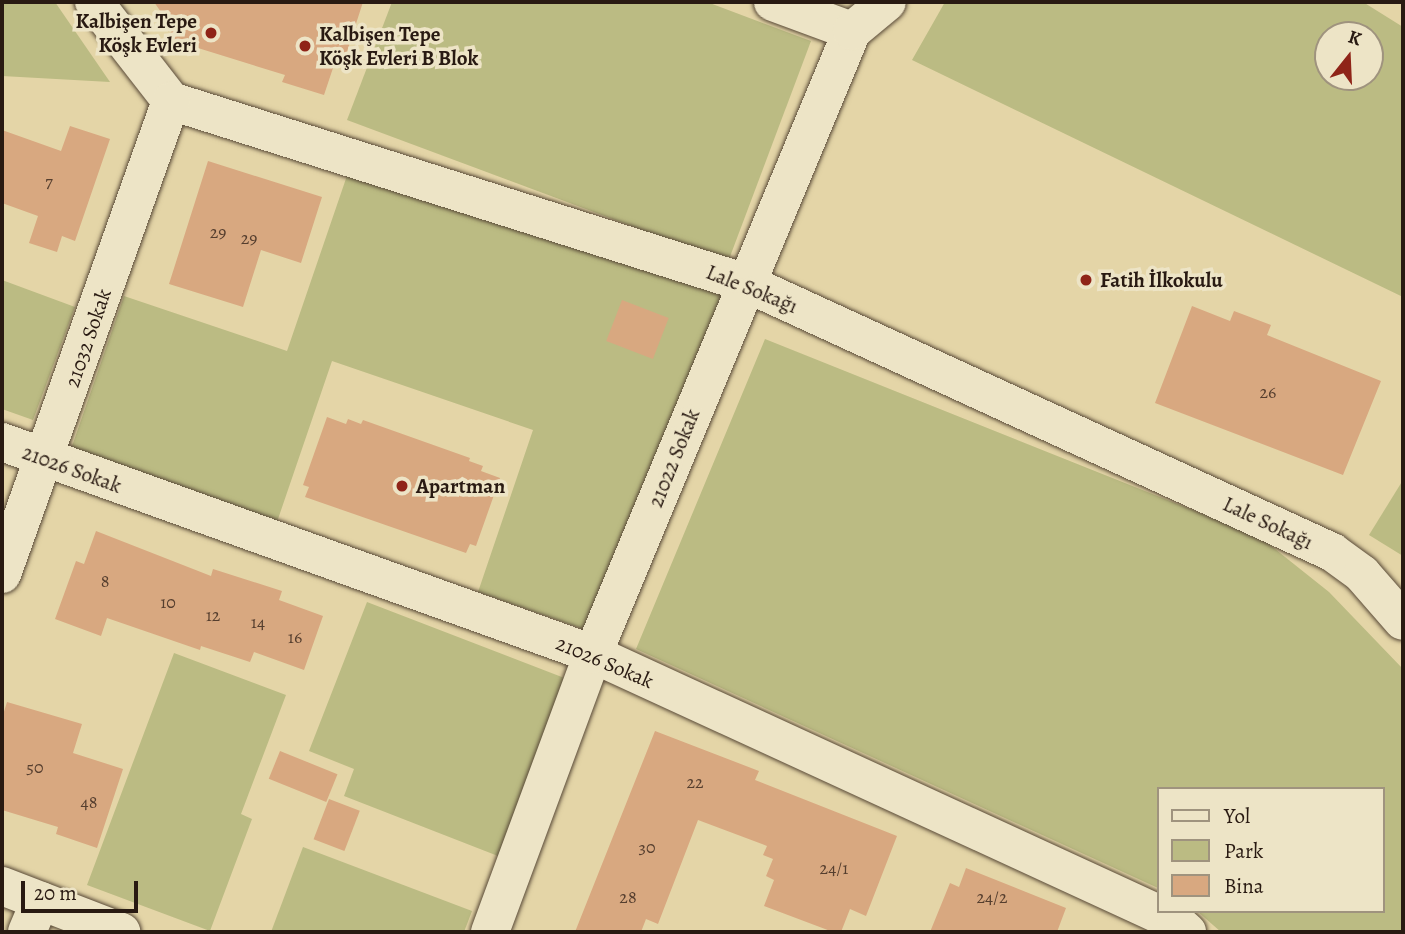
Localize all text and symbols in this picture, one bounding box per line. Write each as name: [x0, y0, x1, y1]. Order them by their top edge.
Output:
place label: Kalbişen Tepe Köşk Evleri: [76, 8, 197, 58]
place label: Kalbişen Tepe Köşk Evleri B Blok: [319, 21, 478, 71]
north arrow: [1314, 21, 1384, 91]
text: K: [1345, 24, 1365, 52]
marker: Kalbişen Tepe Köşk Evleri: [203, 25, 219, 41]
marker: Kalbişen Tepe Köşk Evleri B Blok: [297, 38, 313, 54]
house number: 7: [45, 170, 53, 192]
house number: 29: [210, 221, 226, 243]
house number: 29: [241, 227, 257, 249]
street label: Lale Sokağı: [703, 259, 801, 319]
place label: Fatih İlkokulu: [1100, 267, 1223, 293]
marker: Fatih İlkokulu: [1078, 272, 1094, 288]
street label: 21032 Sokak: [59, 285, 117, 391]
house number: 26: [1260, 381, 1276, 403]
street label: 21022 Sokak: [643, 405, 705, 511]
street label: 21026 Sokak: [19, 439, 125, 499]
place label: Apartman: [416, 473, 505, 499]
marker: Apartman: [394, 478, 410, 494]
street label: Lale Sokağı: [1219, 491, 1317, 555]
house number: 8: [101, 570, 109, 592]
house number: 10: [160, 591, 176, 613]
house number: 12: [206, 604, 220, 626]
house number: 14: [251, 611, 265, 633]
house number: 16: [288, 626, 302, 648]
street label: 21026 Sokak: [552, 630, 658, 694]
house number: 50: [26, 756, 44, 778]
house number: 22: [686, 771, 704, 793]
legend: [1156, 787, 1384, 913]
house number: 48: [81, 791, 97, 813]
text: Yol: [1224, 802, 1250, 830]
house number: 30: [638, 836, 656, 858]
text: Park: [1224, 837, 1263, 865]
house number: 24/1: [820, 857, 848, 879]
scale bar: [24, 867, 142, 911]
text: Bina: [1224, 872, 1264, 900]
text: 20 m: [34, 879, 77, 907]
house number: 28: [619, 886, 637, 908]
house number: 24/2: [976, 886, 1008, 908]

